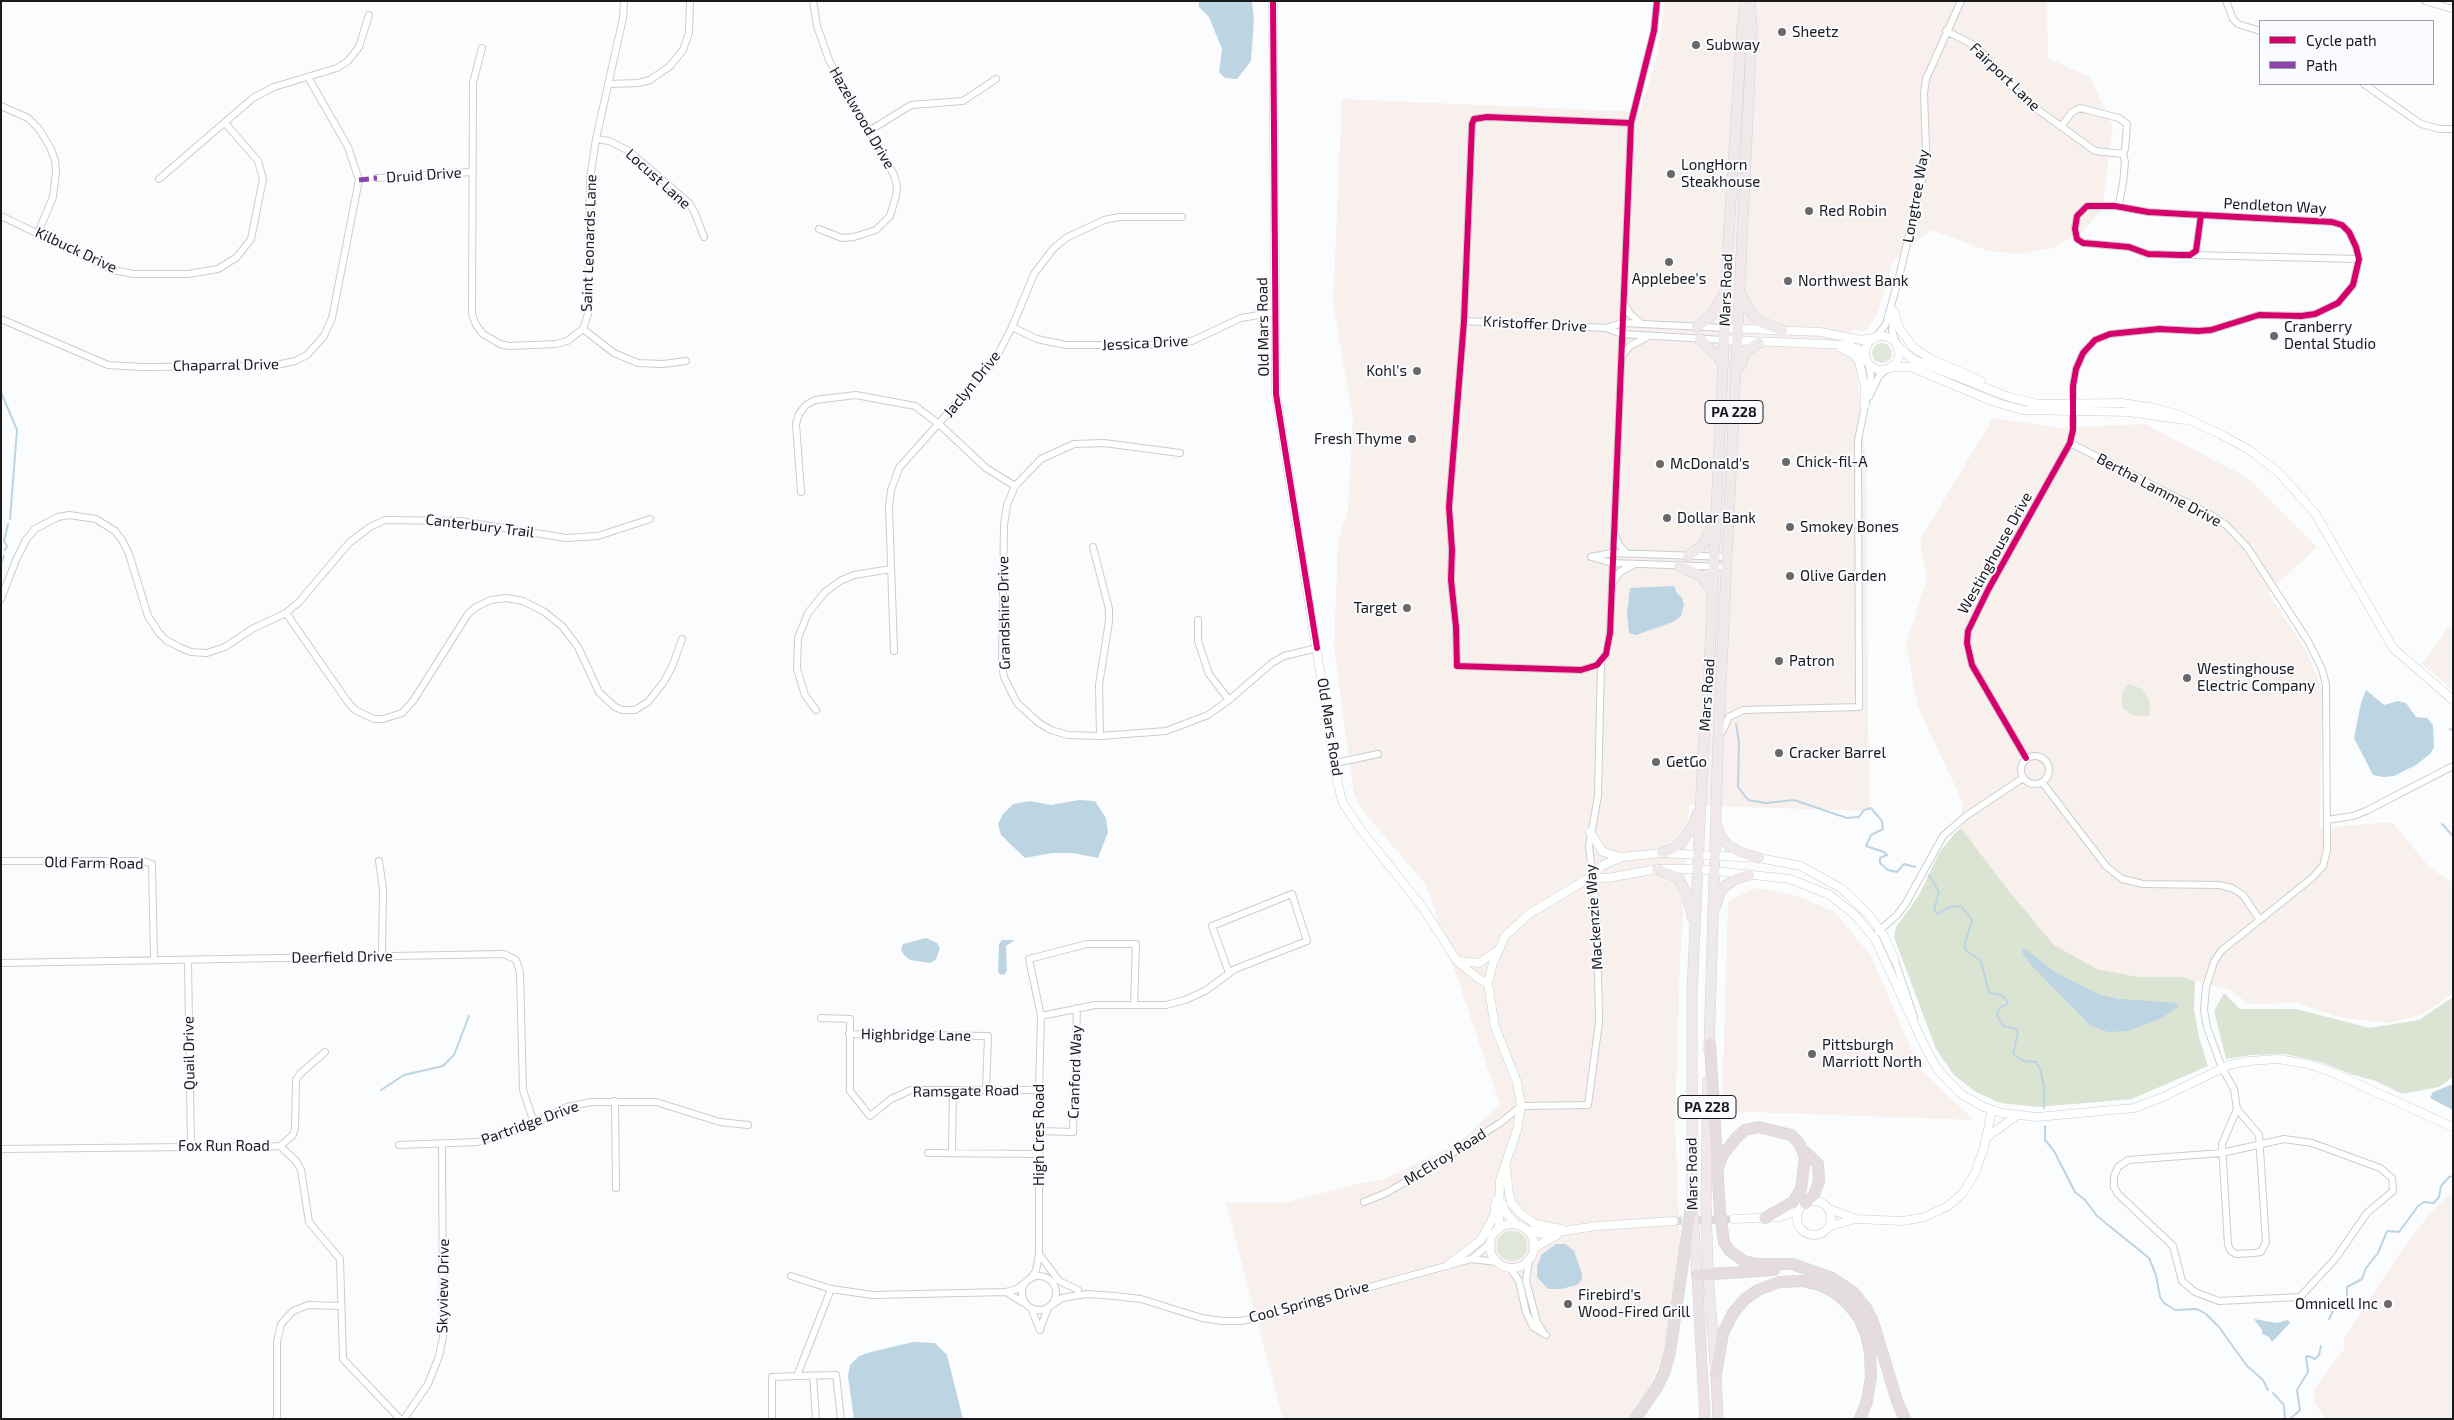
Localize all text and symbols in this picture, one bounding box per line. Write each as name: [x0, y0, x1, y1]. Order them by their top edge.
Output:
legend: [2259, 20, 2434, 85]
place label: Sheetz: [1792, 23, 1839, 41]
marker: Sheetz: [1776, 26, 1788, 38]
text: Cycle path: [2306, 31, 2377, 49]
place label: Subway: [1706, 36, 1760, 54]
marker: Subway: [1690, 39, 1702, 51]
street label: Fairport Lane: [1966, 39, 2044, 115]
text: Path: [2306, 56, 2337, 74]
street label: Hazelwood Drive: [825, 64, 899, 172]
street label: Locust Lane: [622, 145, 694, 213]
street label: Longtree Way: [1899, 148, 1933, 244]
place label: LongHorn Steakhouse: [1681, 156, 1760, 191]
street label: Druid Drive: [386, 163, 462, 187]
marker: LongHorn Steakhouse: [1665, 168, 1677, 180]
street label: Saint Leonards Lane: [578, 174, 600, 312]
street label: Pendleton Way: [2223, 194, 2327, 218]
place label: Red Robin: [1819, 202, 1887, 220]
marker: Red Robin: [1803, 205, 1815, 217]
street label: Kilbuck Drive: [32, 223, 120, 277]
street label: Mars Road: [1716, 253, 1736, 327]
marker: Applebee's: [1663, 256, 1675, 268]
place label: Applebee's: [1632, 270, 1706, 288]
place label: Northwest Bank: [1798, 272, 1908, 290]
marker: Northwest Bank: [1782, 275, 1794, 287]
street label: Old Mars Road: [1253, 277, 1273, 377]
street label: Kristoffer Drive: [1483, 312, 1587, 336]
place label: Cranberry Dental Studio: [2284, 318, 2376, 353]
marker: Cranberry Dental Studio: [2268, 330, 2280, 342]
street label: Jessica Drive: [1101, 332, 1189, 354]
street label: Jaclyn Drive: [940, 347, 1004, 421]
street label: Chaparral Drive: [173, 355, 279, 375]
place label: Kohl's: [1366, 362, 1407, 380]
marker: Kohl's: [1411, 365, 1423, 377]
road number: PA 228: [1705, 401, 1763, 424]
place label: Fresh Thyme: [1314, 430, 1402, 448]
marker: Fresh Thyme: [1406, 433, 1418, 445]
street label: Bertha Lamme Drive: [2094, 450, 2224, 530]
place label: Chick-fil-A: [1796, 453, 1868, 471]
place label: McDonald's: [1670, 455, 1750, 473]
marker: Chick-fil-A: [1780, 456, 1792, 468]
marker: McDonald's: [1654, 458, 1666, 470]
street label: Westinghouse Drive: [1954, 489, 2036, 617]
place label: Dollar Bank: [1677, 509, 1756, 527]
street label: Canterbury Trail: [425, 510, 535, 542]
marker: Dollar Bank: [1661, 512, 1673, 524]
place label: Smokey Bones: [1800, 518, 1899, 536]
marker: Smokey Bones: [1784, 521, 1796, 533]
street label: Grandshire Drive: [994, 556, 1014, 670]
place label: Olive Garden: [1800, 567, 1886, 585]
marker: Olive Garden: [1784, 570, 1796, 582]
place label: Target: [1353, 599, 1397, 617]
marker: Target: [1401, 602, 1413, 614]
place label: Patron: [1789, 652, 1835, 670]
marker: Patron: [1773, 655, 1785, 667]
street label: Mars Road: [1695, 658, 1719, 732]
place label: Westinghouse Electric Company: [2197, 660, 2315, 695]
marker: Westinghouse Electric Company: [2181, 672, 2193, 684]
street label: Old Mars Road: [1313, 677, 1347, 777]
place label: Cracker Barrel: [1789, 744, 1886, 762]
marker: Cracker Barrel: [1773, 747, 1785, 759]
place label: GetGo: [1666, 753, 1707, 771]
marker: GetGo: [1650, 756, 1662, 768]
street label: Old Farm Road: [44, 853, 144, 873]
street label: Mackenzie Way: [1581, 864, 1607, 970]
street label: Deerfield Drive: [291, 947, 393, 967]
street label: Quail Drive: [179, 1016, 199, 1090]
street label: Highbridge Lane: [861, 1025, 971, 1045]
street label: Cranford Way: [1064, 1025, 1086, 1119]
place label: Pittsburgh Marriott North: [1822, 1036, 1922, 1071]
marker: Pittsburgh Marriott North: [1806, 1048, 1818, 1060]
street label: Ramsgate Road: [913, 1081, 1019, 1101]
street label: High Cres Road: [1030, 1084, 1048, 1186]
road number: PA 228: [1678, 1096, 1736, 1118]
street label: Partridge Drive: [479, 1097, 581, 1149]
street label: McElroy Road: [1401, 1125, 1489, 1189]
street label: Fox Run Road: [178, 1137, 270, 1155]
street label: Mars Road: [1682, 1137, 1702, 1211]
street label: Skyview Drive: [433, 1238, 453, 1334]
street label: Cool Springs Drive: [1247, 1277, 1371, 1327]
place label: Firebird's Wood-Fired Grill: [1578, 1286, 1690, 1321]
place label: Omnicell Inc: [2295, 1295, 2378, 1313]
marker: Firebird's Wood-Fired Grill: [1562, 1298, 1574, 1310]
marker: Omnicell Inc: [2382, 1298, 2394, 1310]

